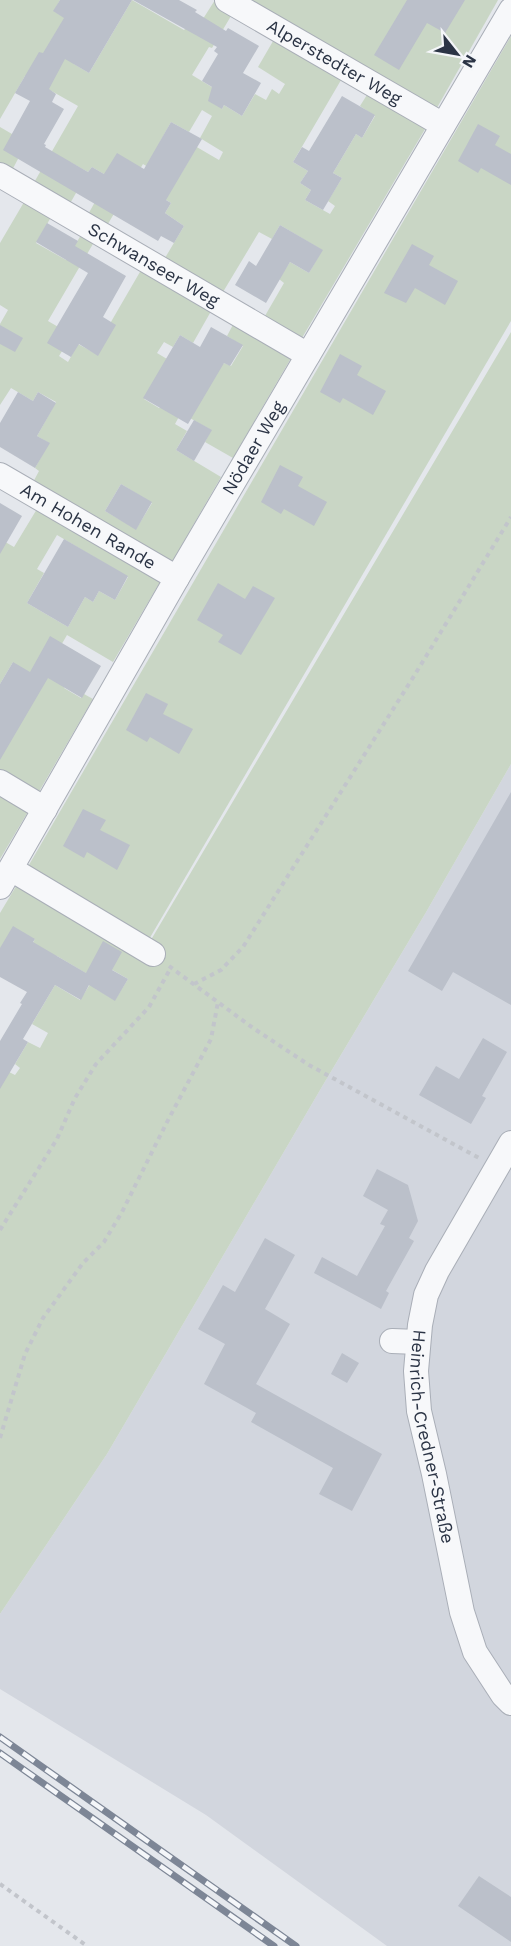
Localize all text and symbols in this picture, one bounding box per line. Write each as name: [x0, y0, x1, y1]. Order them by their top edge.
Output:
street label: Alperstedter Weg: [264, 15, 406, 109]
north arrow: [427, 24, 487, 84]
text: N: [458, 51, 481, 71]
street label: Schwanseer Weg: [85, 218, 224, 311]
street label: Nödaer Weg: [217, 397, 289, 498]
street label: Am Hohen Rande: [17, 478, 160, 573]
street label: Heinrich-Credner-Straße: [406, 1329, 459, 1545]

